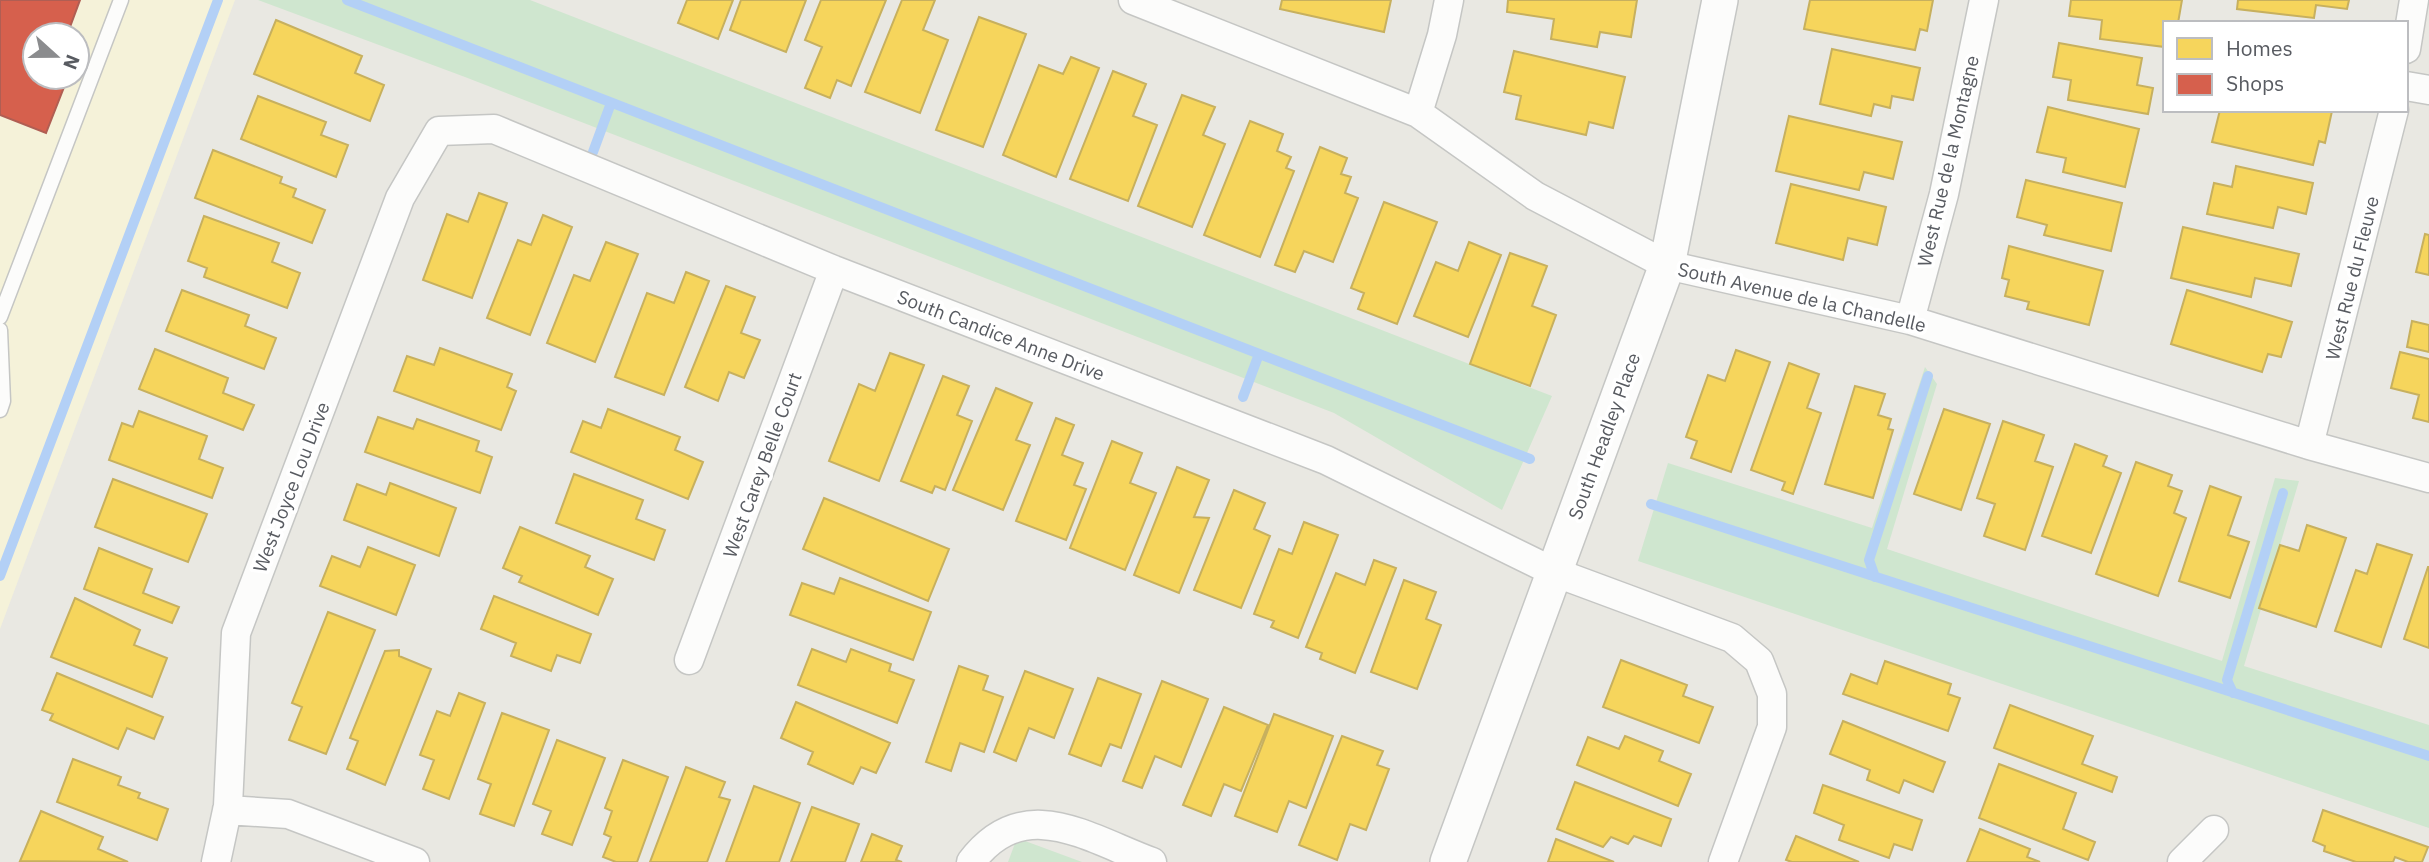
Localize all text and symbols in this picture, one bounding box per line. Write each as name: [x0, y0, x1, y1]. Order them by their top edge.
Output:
north arrow: [21, 21, 91, 91]
legend: [2163, 21, 2408, 112]
text: Homes: [2226, 34, 2293, 62]
text: N: [58, 51, 86, 73]
street label: West Rue de la Montagne: [1912, 53, 1984, 269]
text: Shops: [2226, 69, 2284, 97]
street label: West Rue du Fleuve: [2320, 194, 2384, 362]
street label: South Avenue de la Chandelle: [1676, 257, 1928, 337]
street label: South Candice Anne Drive: [894, 284, 1108, 386]
street label: South Headley Place: [1563, 349, 1645, 523]
street label: West Carey Belle Court: [717, 369, 807, 561]
street label: West Joyce Lou Drive: [247, 398, 335, 576]

